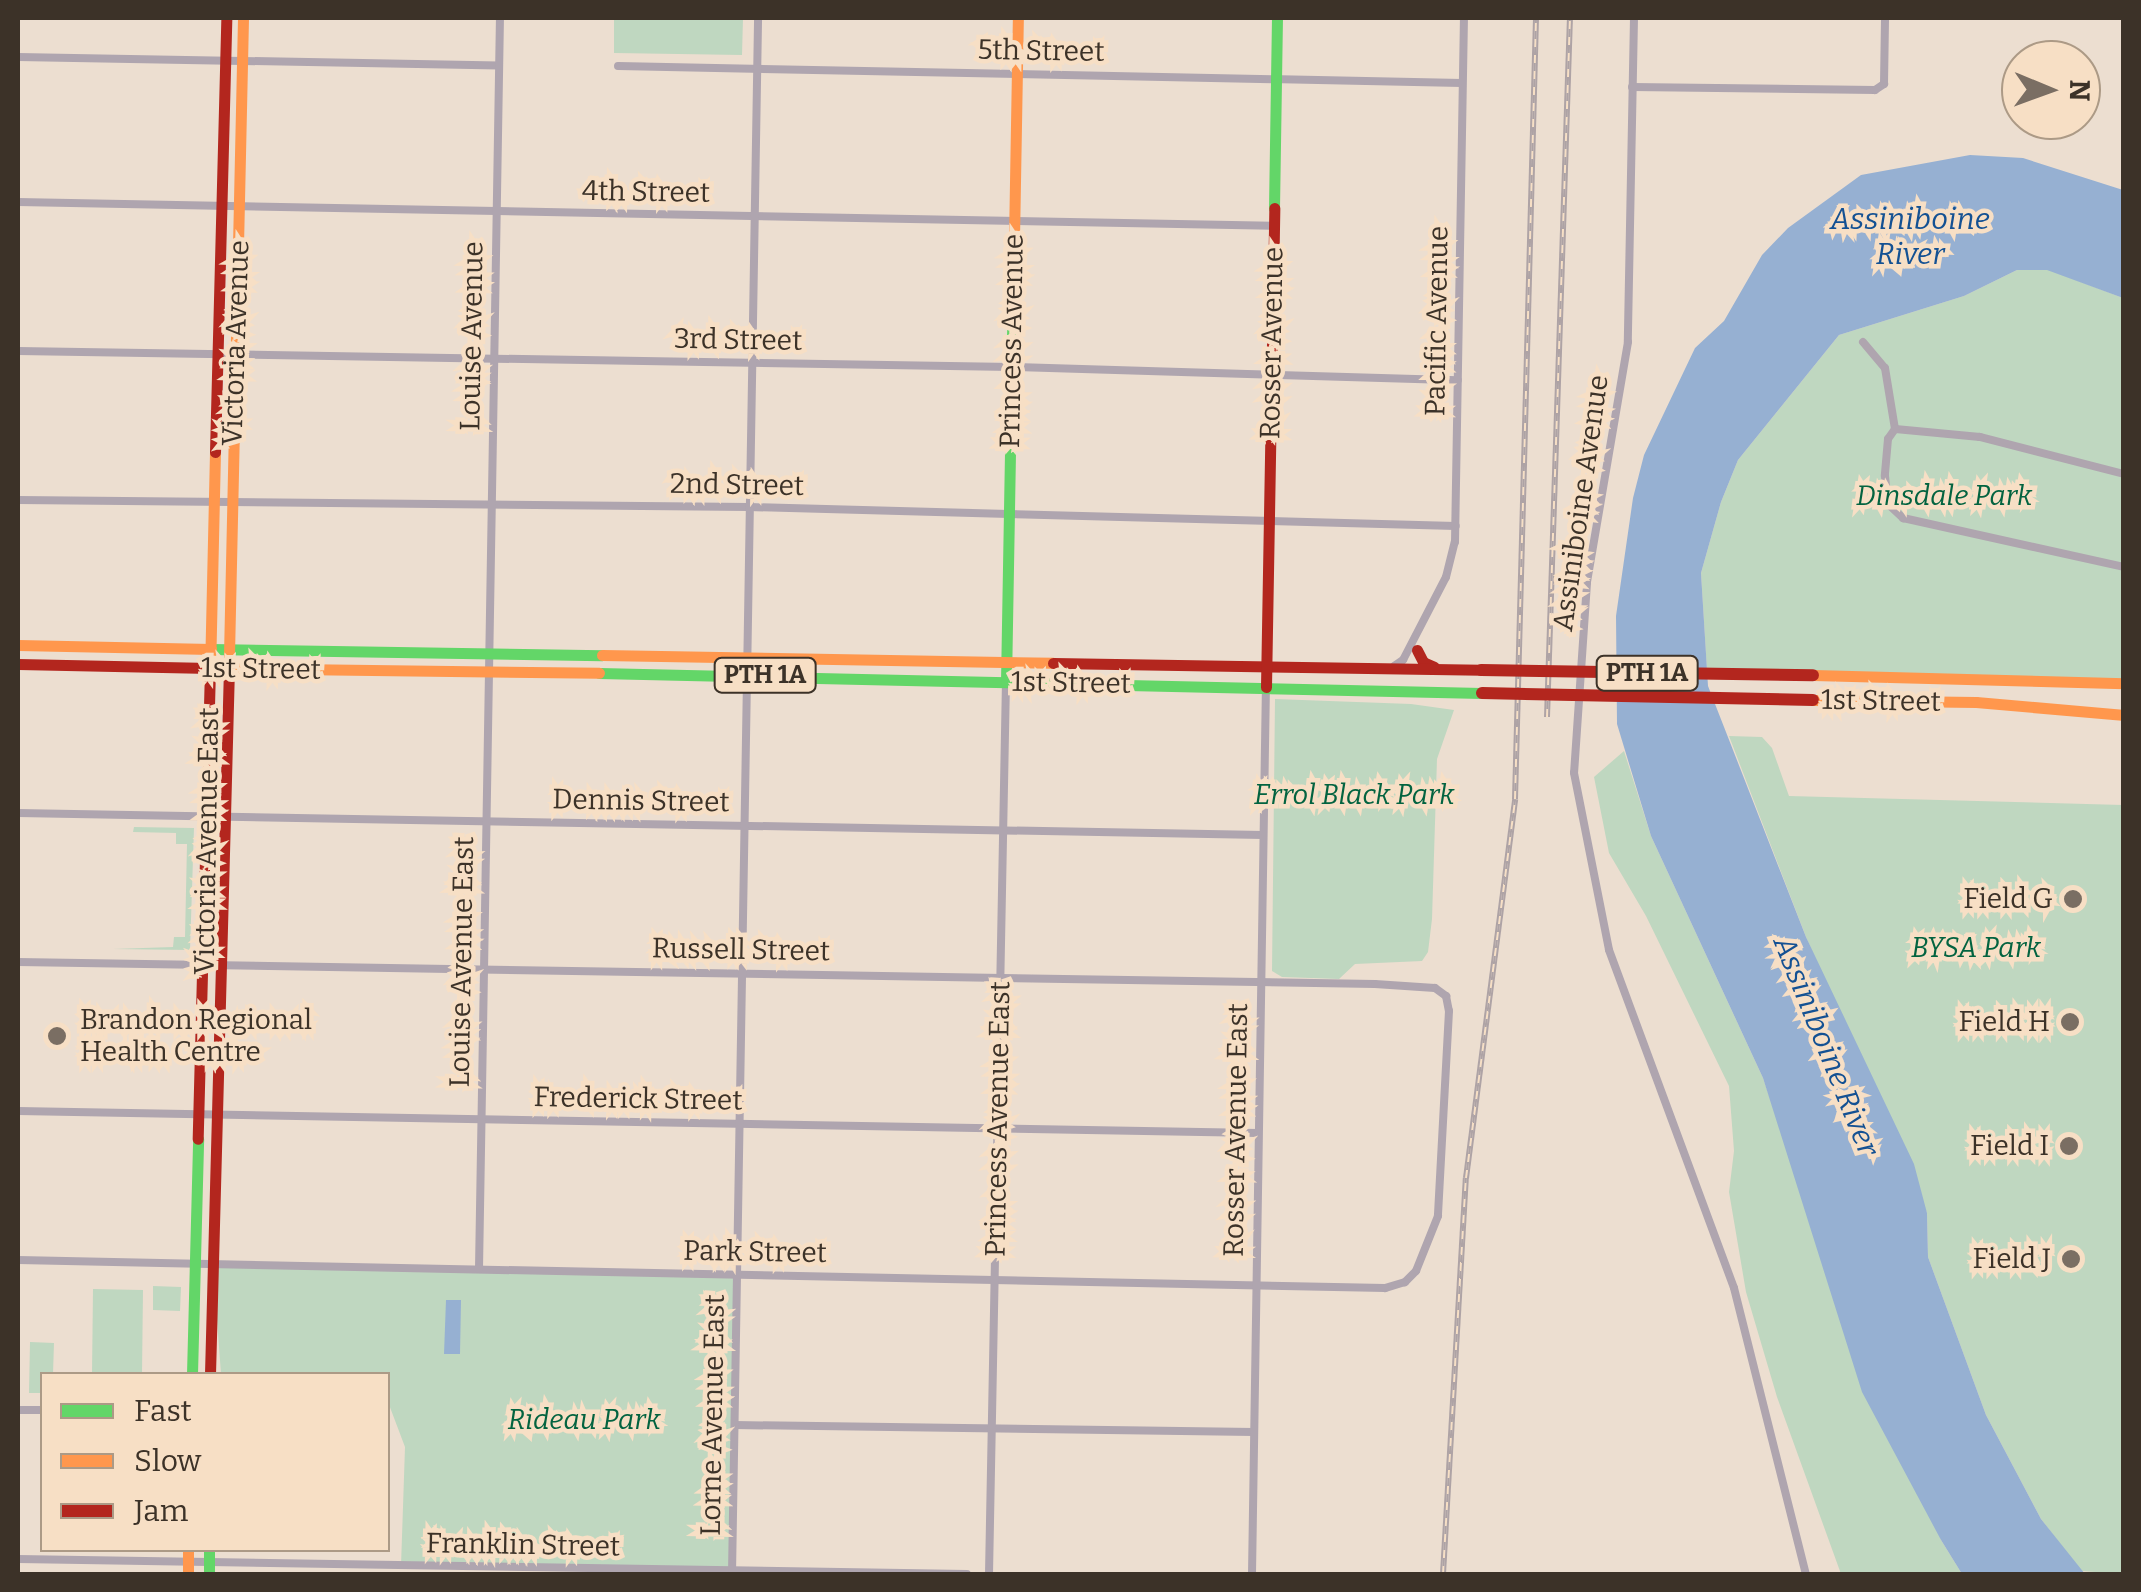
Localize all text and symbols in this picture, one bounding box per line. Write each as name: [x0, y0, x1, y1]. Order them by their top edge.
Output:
street label: 5th Street: [977, 33, 1105, 69]
north arrow: [2001, 40, 2101, 140]
text: N: [2063, 79, 2096, 102]
street label: 4th Street: [582, 174, 710, 210]
water label: Assiniboine River: [1830, 201, 1990, 272]
street label: Pacific Avenue: [1419, 226, 1455, 416]
street label: Princess Avenue: [993, 233, 1031, 449]
street label: Victoria Avenue: [216, 240, 256, 446]
street label: Louise Avenue: [454, 241, 490, 431]
street label: Rosser Avenue: [1254, 247, 1290, 439]
street label: 3rd Street: [674, 322, 802, 358]
street label: Assiniboine Avenue: [1546, 373, 1616, 633]
street label: 2nd Street: [670, 467, 804, 503]
park label: Dinsdale Park: [1856, 479, 2032, 513]
street label: 1st Street: [201, 651, 321, 687]
road number: PTH 1A: [1594, 653, 1700, 693]
road number: PTH 1A: [712, 655, 818, 695]
street label: 1st Street: [1011, 665, 1131, 701]
street label: 1st Street: [1821, 683, 1941, 719]
street label: Victoria Avenue East: [188, 707, 226, 975]
park label: Errol Black Park: [1254, 778, 1454, 812]
street label: Dennis Street: [552, 783, 730, 819]
street label: Louise Avenue East: [443, 836, 481, 1088]
place label: Field G: [1963, 882, 2053, 916]
marker: Field G: [2062, 888, 2084, 910]
water label: Assiniboine River: [1765, 931, 1887, 1161]
park label: BYSA Park: [1911, 931, 2041, 965]
street label: Russell Street: [652, 932, 830, 968]
street label: Princess Avenue East: [979, 981, 1017, 1257]
place label: Brandon Regional Health Centre: [80, 1003, 312, 1069]
street label: Rosser Avenue East: [1217, 1003, 1255, 1257]
place label: Field H: [1959, 1005, 2050, 1039]
marker: Field H: [2059, 1011, 2081, 1033]
marker: Brandon Regional Health Centre: [44, 1023, 70, 1049]
street label: Frederick Street: [533, 1080, 743, 1118]
place label: Field I: [1970, 1129, 2049, 1163]
marker: Field I: [2058, 1135, 2080, 1157]
street label: Park Street: [683, 1234, 827, 1270]
place label: Field J: [1973, 1242, 2051, 1276]
marker: Field J: [2060, 1248, 2082, 1270]
street label: Lorne Avenue East: [694, 1294, 732, 1536]
legend: [40, 1372, 390, 1552]
text: Fast: [134, 1393, 192, 1429]
park label: Rideau Park: [507, 1403, 661, 1437]
text: Slow: [134, 1443, 201, 1479]
text: Jam: [134, 1493, 188, 1529]
street label: Franklin Street: [426, 1527, 620, 1563]

